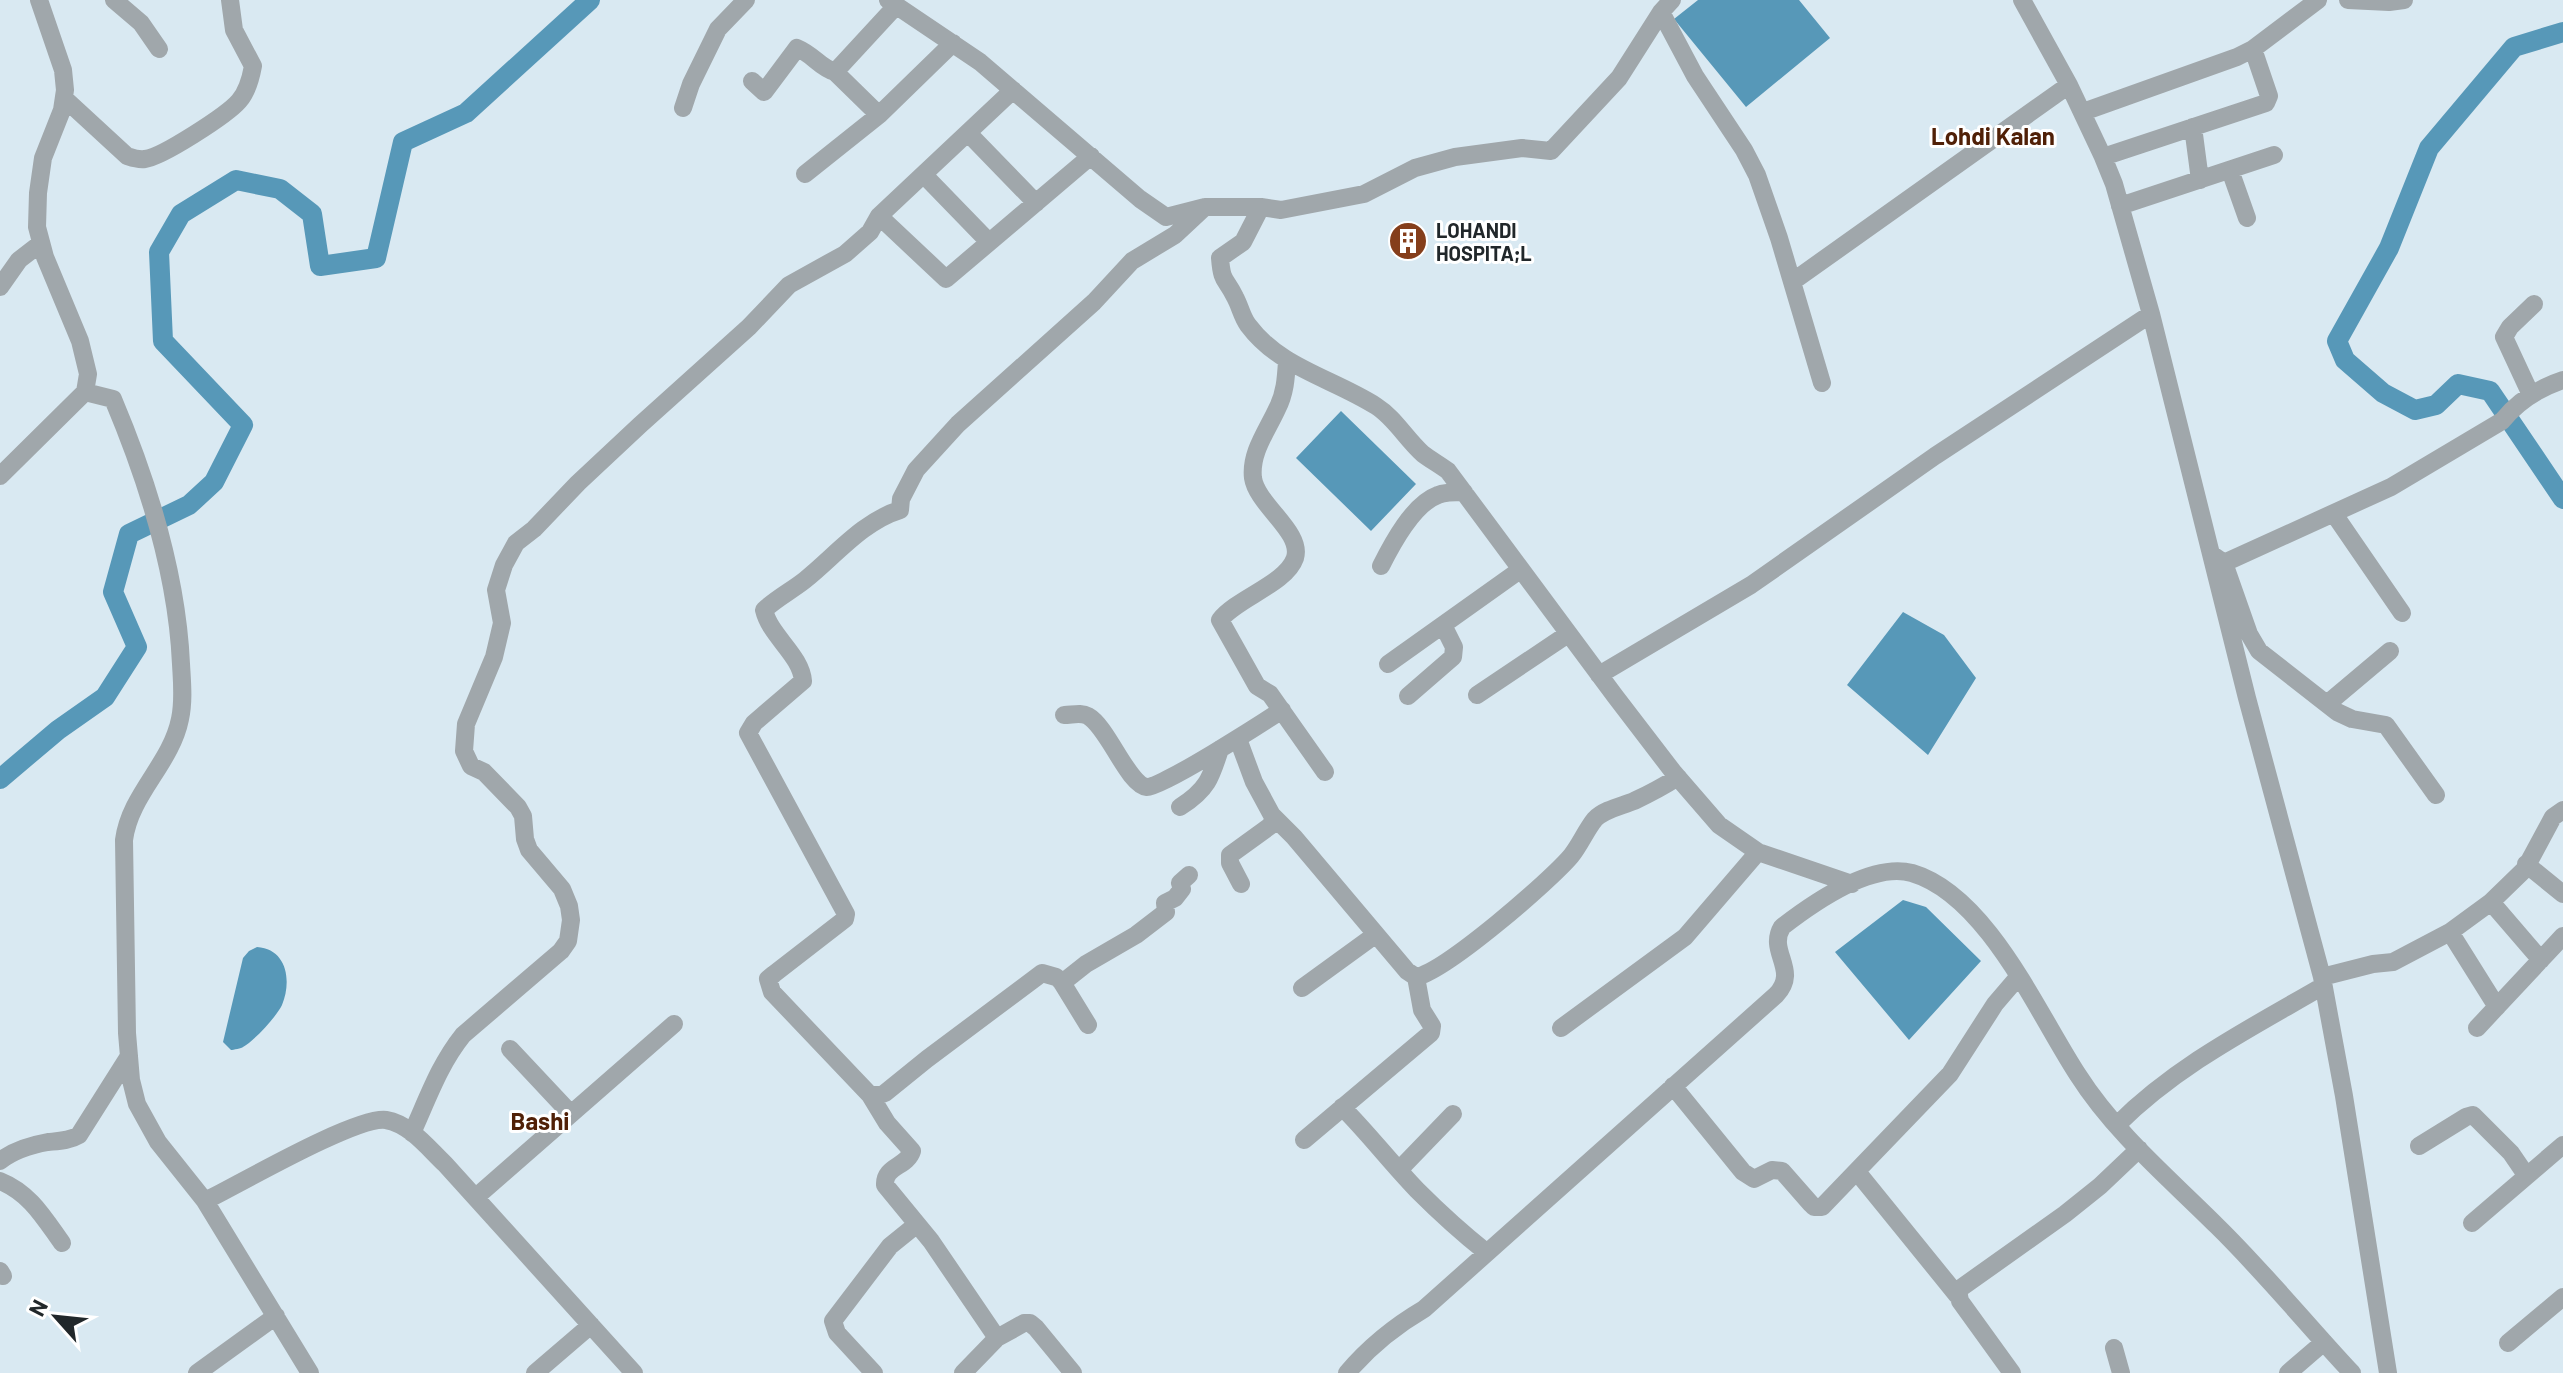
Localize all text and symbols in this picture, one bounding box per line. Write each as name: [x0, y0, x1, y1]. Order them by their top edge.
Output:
district label: Lohdi Kalan: [1931, 121, 2055, 150]
place label: LOHANDI HOSPITA;L: [1436, 218, 1532, 265]
building icon: LOHANDI HOSPITA;L: [1387, 220, 1429, 262]
district label: Bashi: [511, 1106, 569, 1135]
north arrow: [16, 1277, 96, 1357]
text: N: [22, 1295, 52, 1320]

